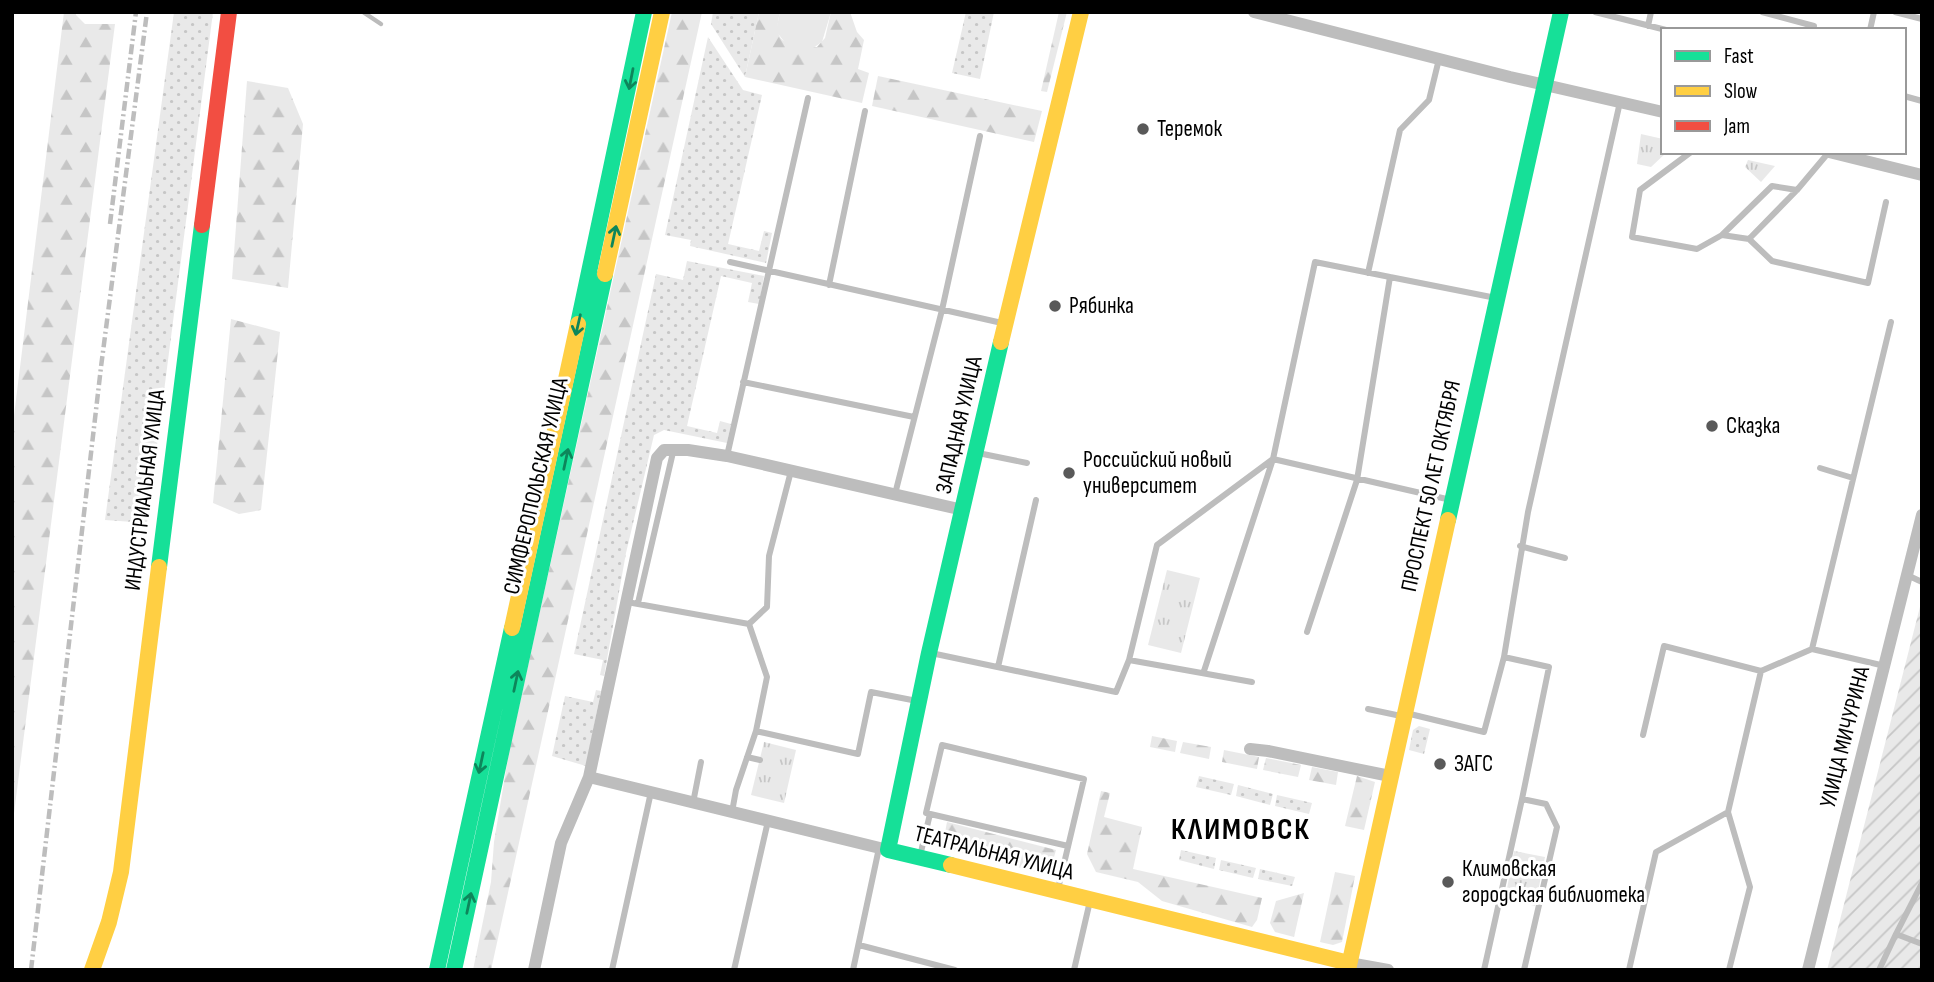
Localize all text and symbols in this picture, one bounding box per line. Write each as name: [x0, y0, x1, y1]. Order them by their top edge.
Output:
legend: [1661, 28, 1906, 154]
text: Fast: [1724, 44, 1754, 69]
one-way arrow: [624, 67, 638, 90]
text: Slow: [1724, 79, 1758, 104]
text: Jam: [1723, 114, 1750, 139]
place label: Теремок: [1157, 115, 1223, 143]
marker: Теремок: [1135, 121, 1151, 137]
one-way arrow: [608, 225, 622, 248]
place label: Рябинка: [1069, 292, 1134, 320]
marker: Рябинка: [1047, 298, 1063, 314]
one-way arrow: [570, 313, 584, 336]
street label: ЗАПАДНАЯ УЛИЦА: [930, 353, 988, 497]
street label: СИМФЕРОПОЛЬСКАЯ УЛИЦА: [497, 375, 575, 597]
street label: ПРОСПЕКТ 50 ЛЕТ ОКТЯБРЯ: [1395, 378, 1467, 594]
street label: ИНДУСТРИАЛЬНАЯ УЛИЦА: [119, 388, 171, 592]
place label: Сказка: [1726, 412, 1780, 440]
marker: Сказка: [1704, 418, 1720, 434]
place label: Российский новый университет: [1083, 446, 1232, 500]
one-way arrow: [560, 448, 573, 471]
marker: Российский новый университет: [1061, 465, 1077, 481]
street label: УЛИЦА МИЧУРИНА: [1814, 663, 1876, 811]
one-way arrow: [510, 670, 523, 693]
place label: ЗАГС: [1454, 750, 1493, 778]
one-way arrow: [474, 751, 488, 774]
marker: ЗАГС: [1432, 756, 1448, 772]
district label: КЛИМОВСК: [1171, 812, 1311, 848]
street label: ТЕАТРАЛЬНАЯ УЛИЦА: [911, 820, 1077, 886]
place label: Климовская городская библиотека: [1462, 855, 1645, 909]
marker: Климовская городская библиотека: [1440, 874, 1456, 890]
one-way arrow: [462, 892, 476, 915]

